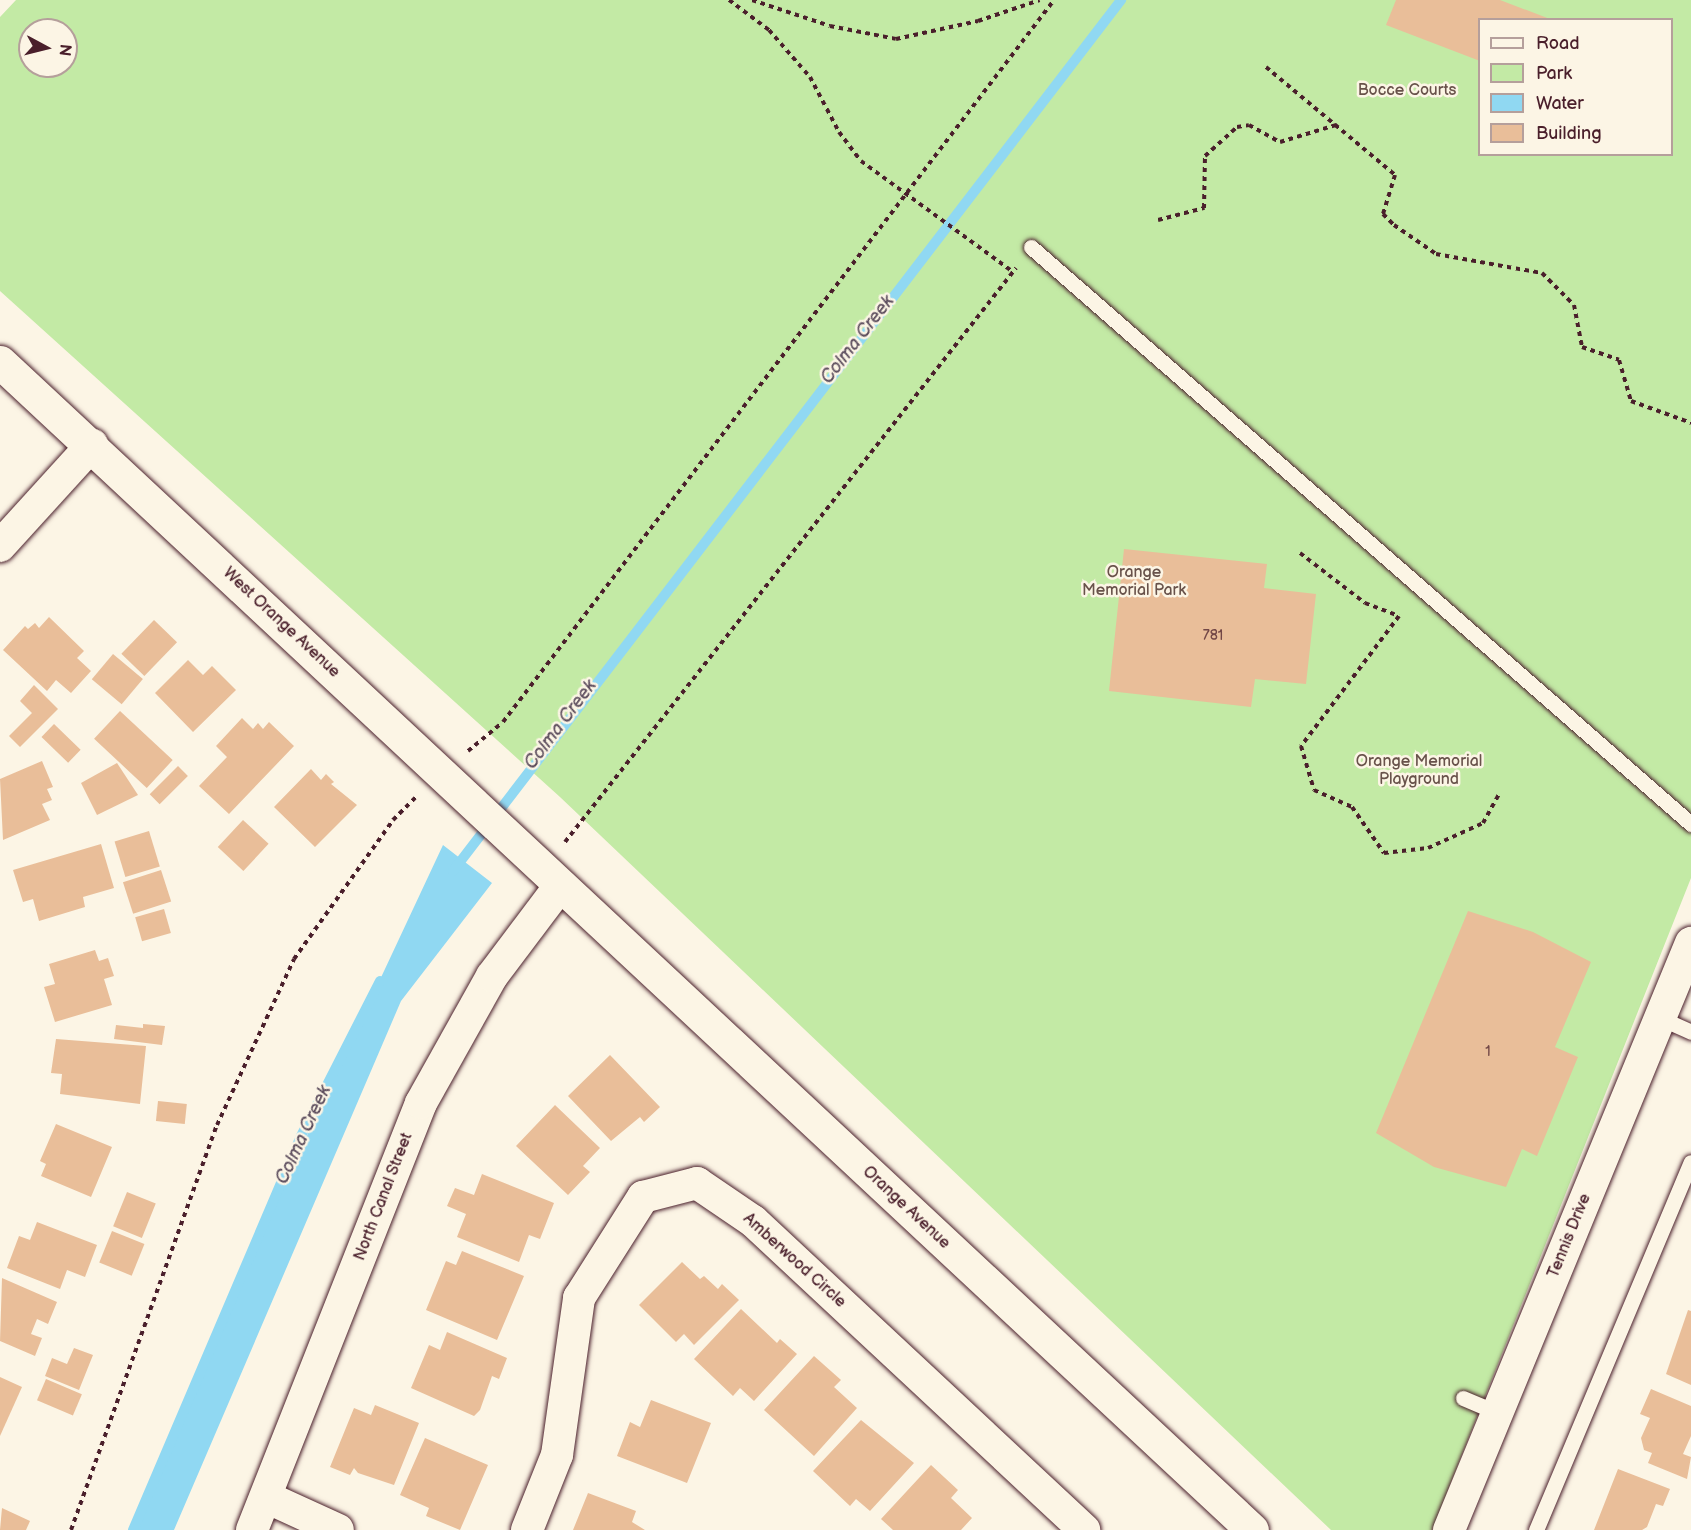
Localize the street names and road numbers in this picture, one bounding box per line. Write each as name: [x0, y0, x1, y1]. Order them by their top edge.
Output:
street label: West Orange Avenue: [219, 564, 343, 682]
street label: North Canal Street: [351, 1130, 417, 1264]
street label: Orange Avenue: [858, 1163, 954, 1253]
street label: Tennis Drive: [1544, 1191, 1596, 1281]
street label: Amberwood Circle: [739, 1210, 849, 1312]

